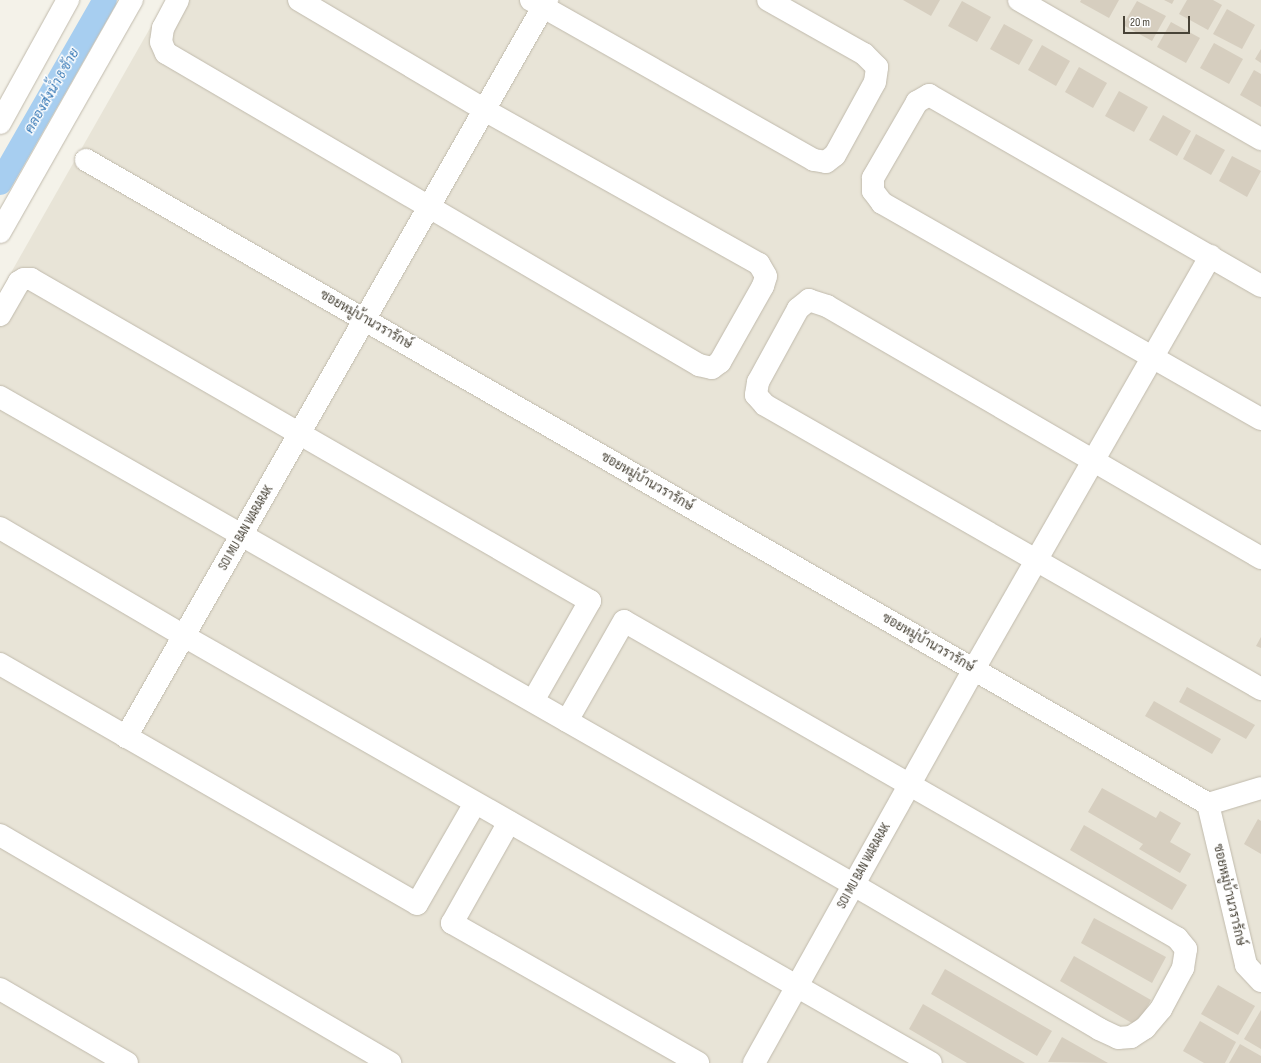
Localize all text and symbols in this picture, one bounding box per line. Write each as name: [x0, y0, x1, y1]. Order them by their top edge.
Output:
scale bar: [1125, 8, 1192, 34]
text: 20 m: [1130, 15, 1150, 30]
water label: คลองส่งน้ำ 8 ซ้าย: [21, 46, 83, 136]
street label: ซอยหมู่บ้านวรารักษ์: [317, 287, 415, 353]
street label: ซอยหมู่บ้านวรารักษ์: [598, 449, 696, 515]
street label: SOI MU BAN WARARAK: [215, 483, 277, 573]
street label: ซอยหมู่บ้านวรารักษ์: [879, 610, 977, 676]
street label: SOI MU BAN WARARAK: [834, 820, 894, 912]
street label: ซอยหมู่บ้านวรารักษ์: [1210, 843, 1248, 947]

